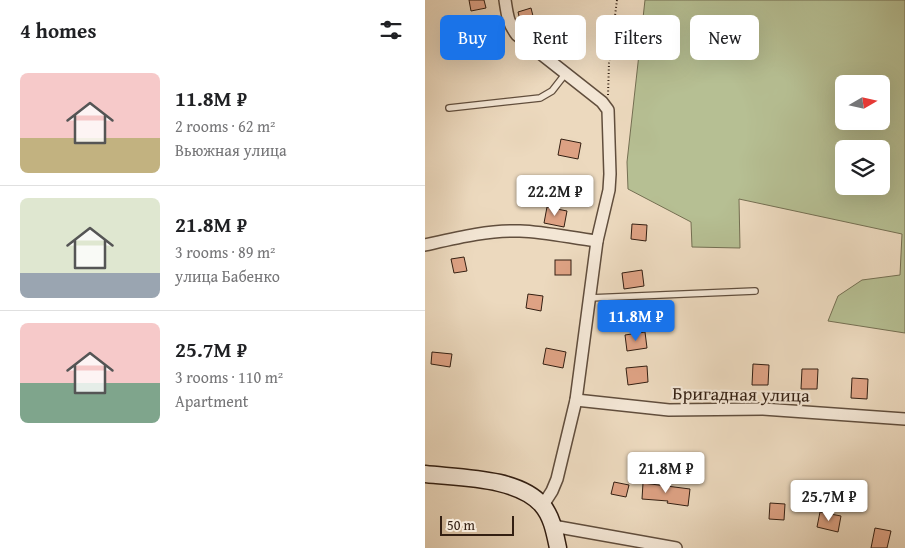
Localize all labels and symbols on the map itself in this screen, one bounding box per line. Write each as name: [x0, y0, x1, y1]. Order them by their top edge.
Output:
north arrow: [835, 75, 890, 130]
pin: 22.2M ₽: [509, 174, 601, 217]
pin: 11.8M ₽: [590, 300, 682, 342]
street label: Бригадная улица: [672, 379, 810, 409]
pin: 21.8M ₽: [620, 452, 712, 494]
pin: 25.7M ₽: [783, 480, 875, 522]
scale bar: [440, 513, 514, 536]

